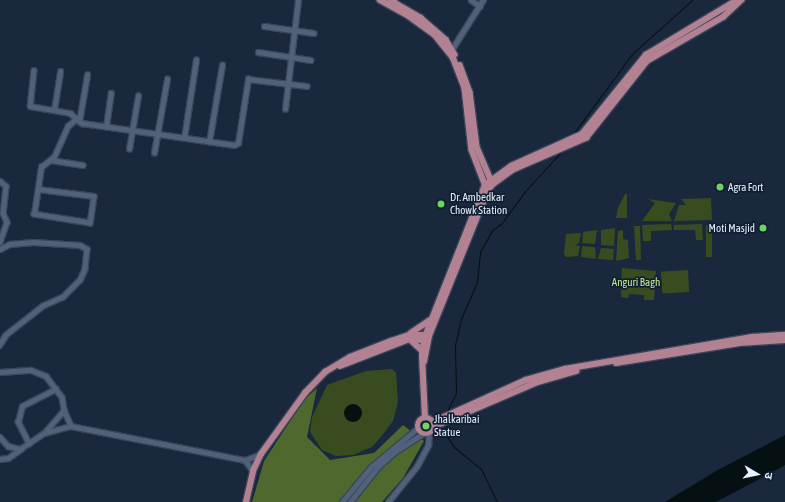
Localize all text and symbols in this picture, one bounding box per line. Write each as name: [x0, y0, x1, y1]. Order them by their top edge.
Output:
place label: Agra Fort: [728, 180, 763, 194]
marker: Agra Fort: [715, 182, 725, 192]
place label: Dr. Ambedkar Chowk Station: [450, 191, 507, 217]
marker: Dr. Ambedkar Chowk Station: [435, 198, 447, 210]
place label: Moti Masjid: [709, 221, 755, 235]
marker: Moti Masjid: [758, 223, 768, 233]
park label: Anguri Bagh: [612, 275, 660, 289]
place label: Jhalkaribai Statue: [434, 413, 479, 439]
marker: Jhalkaribai Statue: [421, 421, 431, 431]
north arrow: [737, 454, 777, 494]
text: उ: [762, 472, 775, 480]

